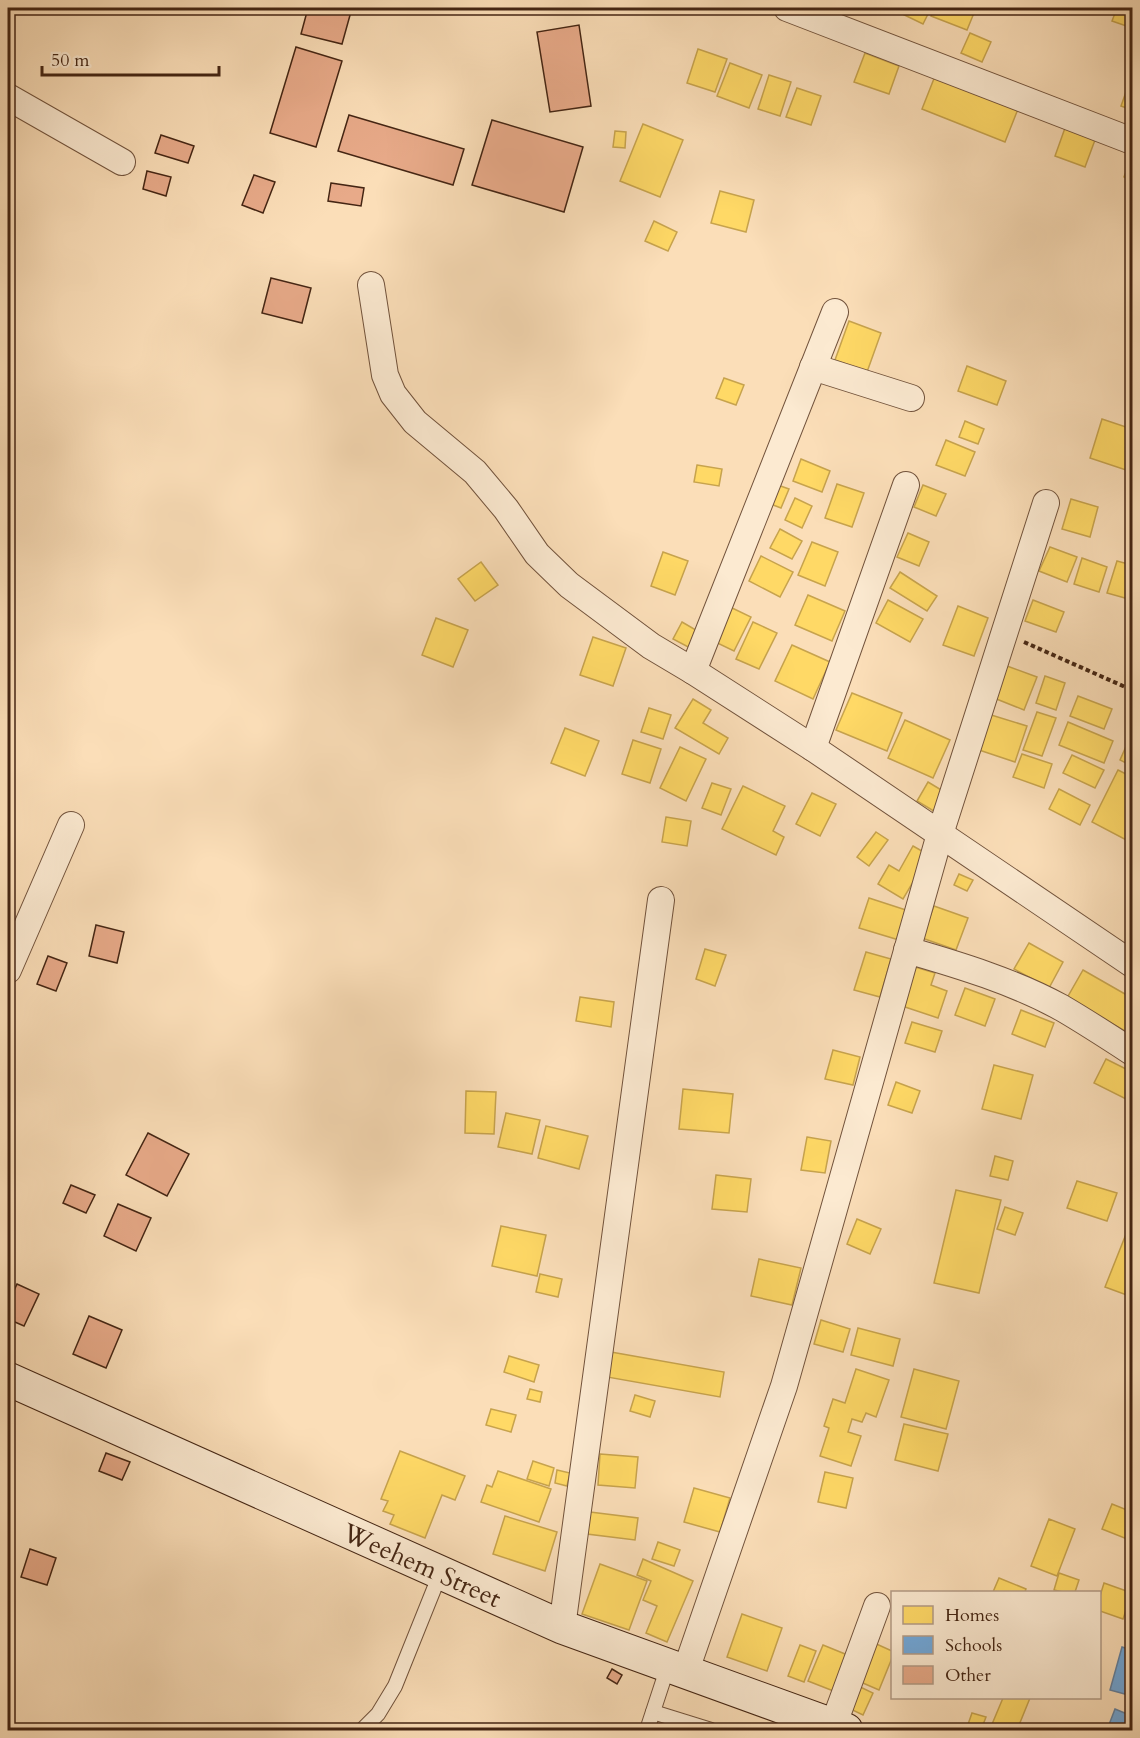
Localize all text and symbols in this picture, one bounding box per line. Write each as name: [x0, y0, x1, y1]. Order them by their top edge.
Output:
scale bar: [42, 39, 219, 77]
text: 50 m: [51, 48, 90, 73]
street label: Weehem Street: [336, 1515, 507, 1616]
legend: [891, 1591, 1101, 1699]
text: Homes: [945, 1603, 999, 1628]
text: Schools: [945, 1633, 1002, 1658]
text: Other: [945, 1663, 991, 1688]

